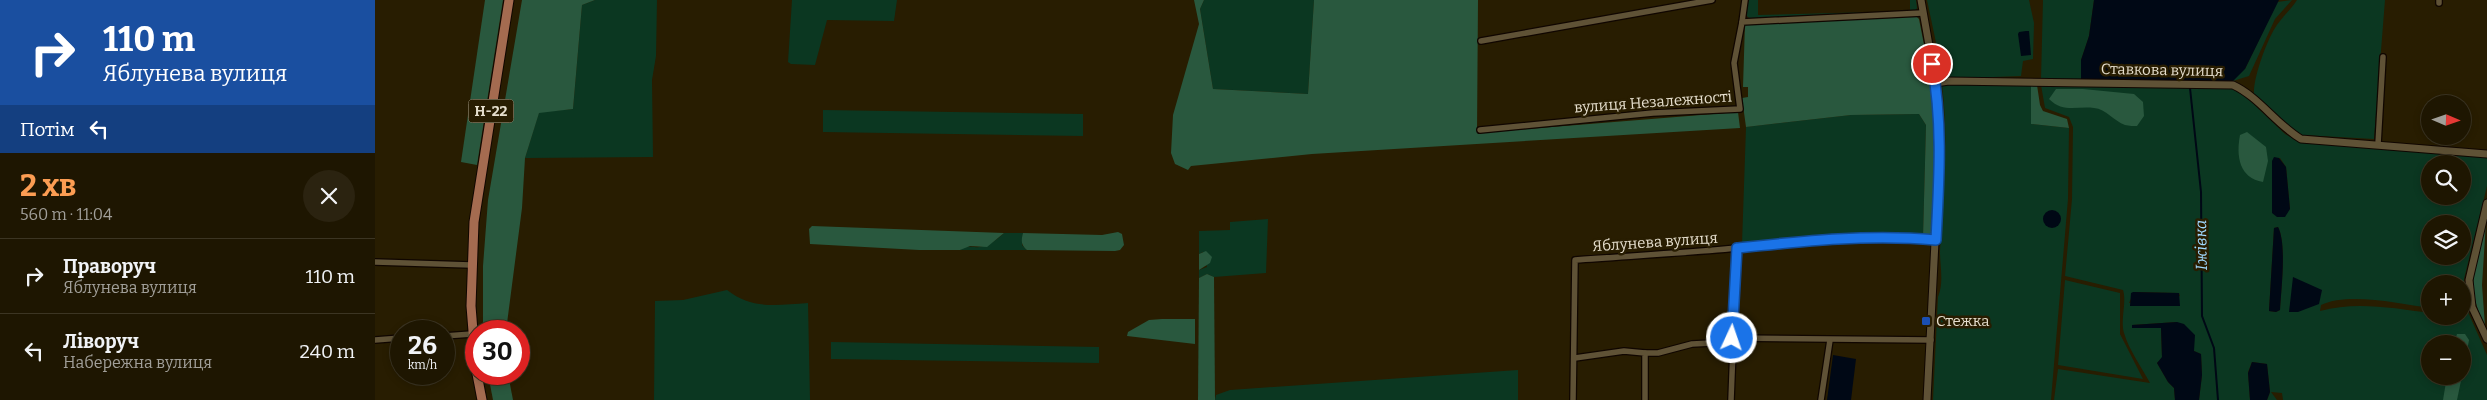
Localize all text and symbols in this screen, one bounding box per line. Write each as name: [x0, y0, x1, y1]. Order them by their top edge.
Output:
text: 110 m: [103, 18, 195, 60]
icon: right: [20, 20, 85, 85]
pin: [1911, 43, 1953, 85]
icon: arrive: [1918, 50, 1946, 78]
text: Яблунева вулиця: [103, 60, 287, 87]
street label: Ставкова вулиця: [2101, 60, 2223, 80]
street label: вулиця Незалежності: [1573, 87, 1733, 116]
north arrow: [2421, 95, 2471, 145]
map controls: [2421, 95, 2471, 385]
road number: Н-22: [469, 100, 513, 122]
icon: left: [85, 115, 113, 143]
text: Потім: [20, 118, 75, 141]
button: search: [2421, 155, 2471, 205]
text: 2 хв: [20, 168, 76, 204]
button: close: [303, 170, 355, 222]
text: 560 m · 11:04: [20, 205, 112, 224]
button: layers: [2421, 215, 2471, 265]
water label: Іжівка: [2191, 219, 2211, 271]
street label: Яблунева вулиця: [1592, 229, 1718, 255]
text: Праворуч: [63, 255, 156, 278]
icon: right: [20, 262, 48, 290]
text: 110 m: [305, 265, 355, 288]
button: +: [2421, 275, 2471, 325]
text: Яблунева вулиця: [63, 278, 197, 297]
position arrow: [1705, 311, 1757, 363]
place label: Стежка: [1936, 312, 1989, 330]
marker: Стежка: [1920, 315, 1932, 327]
speed limit sign: 30: [465, 320, 530, 385]
text: Ліворуч: [63, 330, 139, 353]
text: 26: [408, 331, 437, 361]
button: −: [2421, 335, 2471, 385]
icon: left: [20, 337, 48, 365]
text: 240 m: [299, 340, 355, 363]
text: Набережна вулиця: [63, 353, 212, 372]
text: km/h: [408, 358, 437, 372]

